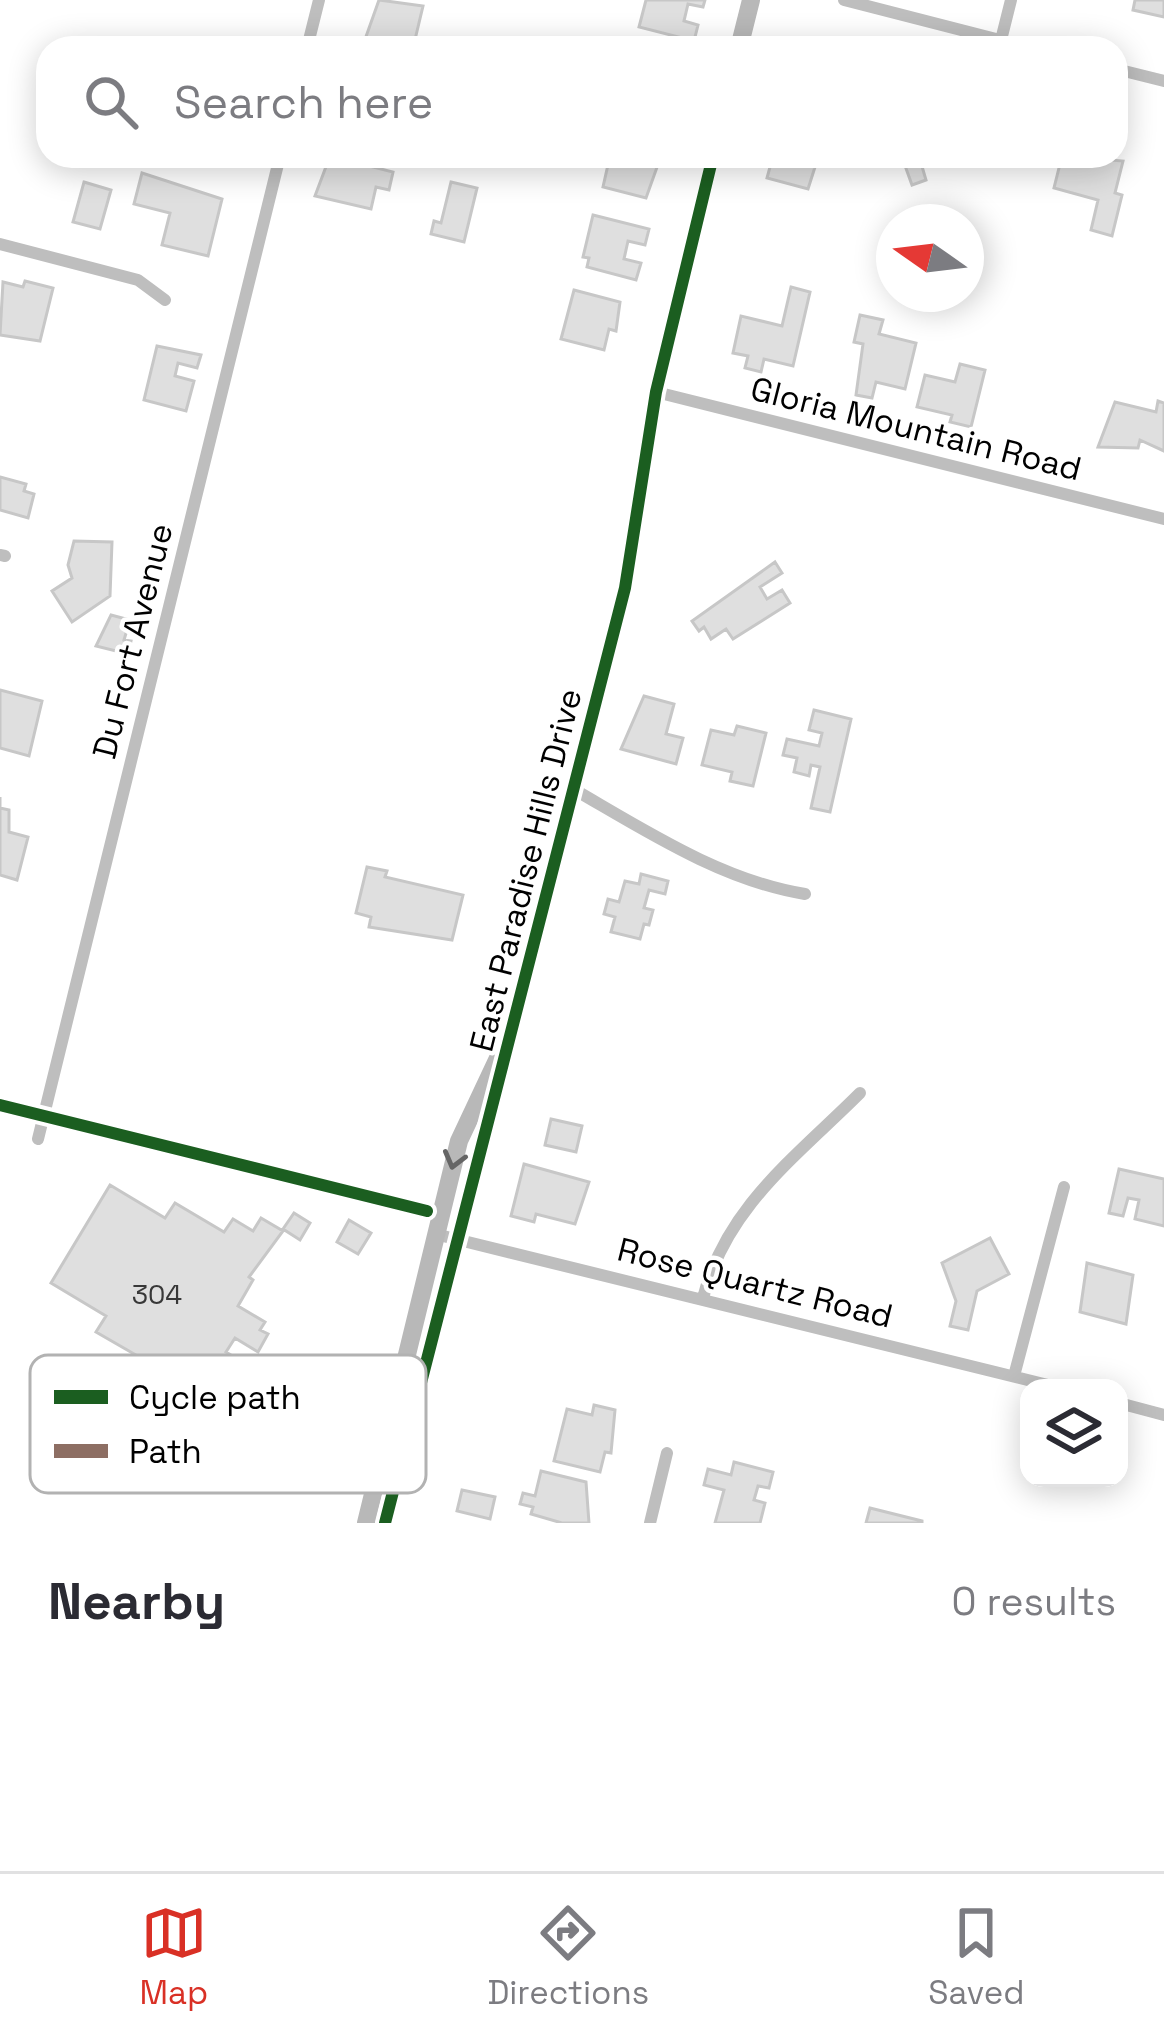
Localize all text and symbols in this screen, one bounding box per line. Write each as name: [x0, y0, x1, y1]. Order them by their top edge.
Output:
search box: [36, 36, 1128, 168]
icon: search: [78, 69, 144, 135]
text: Search here: [174, 74, 433, 131]
north arrow: [876, 204, 984, 312]
street label: Gloria Mountain Road: [746, 368, 1086, 490]
street label: Du Fort Avenue: [83, 519, 183, 763]
street label: East Paradise Hills Drive: [461, 684, 591, 1056]
one-way arrow: [443, 1150, 468, 1170]
street label: Rose Quartz Road: [613, 1228, 897, 1338]
house number: 304: [132, 1277, 182, 1312]
legend: [30, 1355, 426, 1493]
text: Cycle path: [129, 1377, 301, 1419]
map controls: [1020, 1379, 1128, 1487]
button: layers: [1020, 1379, 1128, 1487]
text: Path: [129, 1431, 202, 1473]
text: Nearby: [48, 1569, 225, 1634]
text: 0 results: [951, 1577, 1116, 1626]
tab: Map: [140, 1900, 208, 2014]
tab: Directions: [487, 1900, 649, 2014]
tab: Saved: [928, 1900, 1024, 2014]

